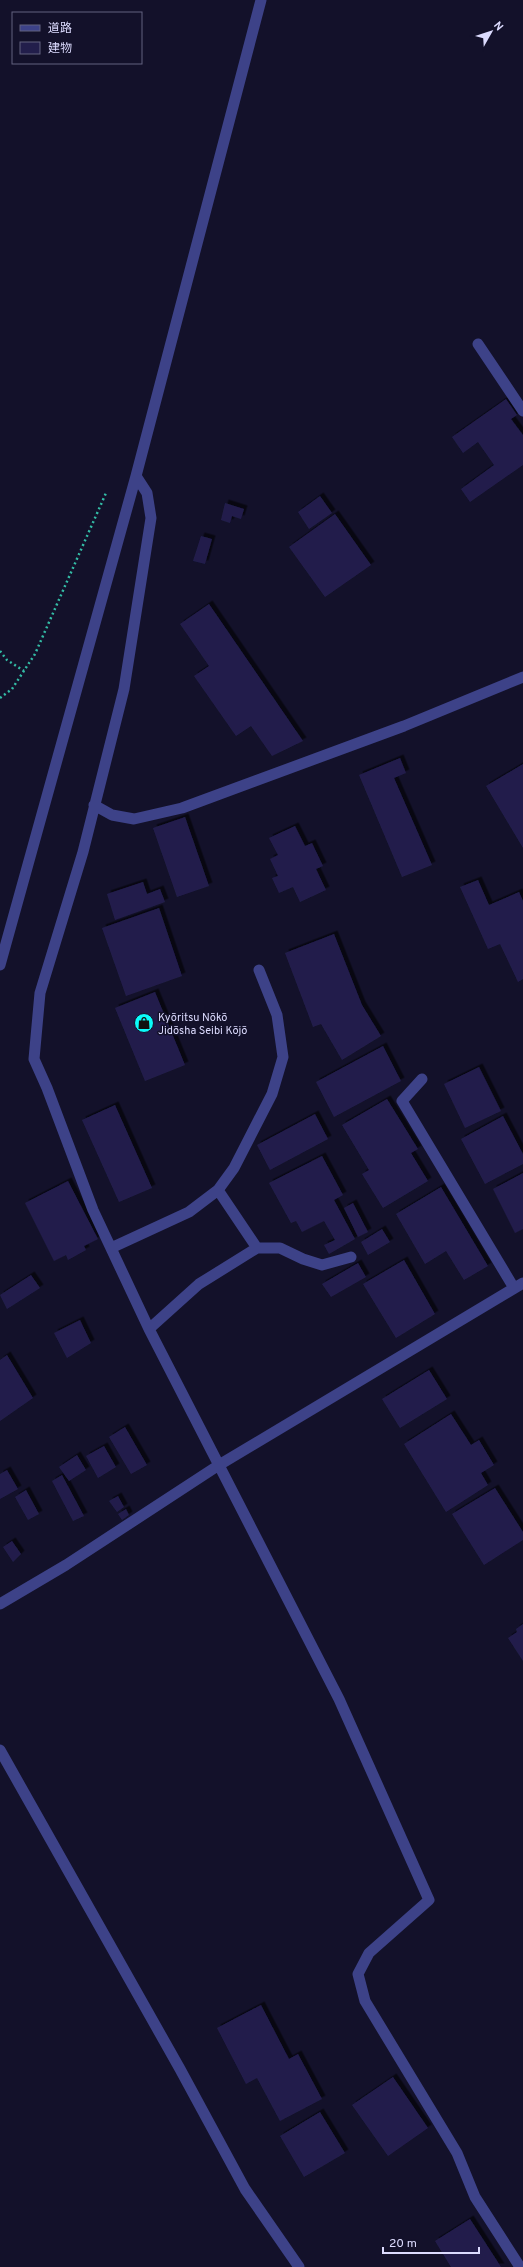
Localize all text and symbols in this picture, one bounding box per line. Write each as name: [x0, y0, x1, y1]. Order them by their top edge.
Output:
legend: [12, 12, 142, 64]
north arrow: [471, 12, 511, 52]
text: N: [490, 19, 506, 34]
text: 道路: [48, 21, 72, 37]
text: 建物: [48, 41, 72, 57]
place label: Kyōritsu Nōkō Jidōsha Seibi Kōjō: [158, 1011, 248, 1038]
shop icon: Kyōritsu Nōkō Jidōsha Seibi Kōjō: [133, 1012, 155, 1034]
scale bar: [383, 2229, 479, 2255]
text: 20 m: [389, 2236, 417, 2252]

